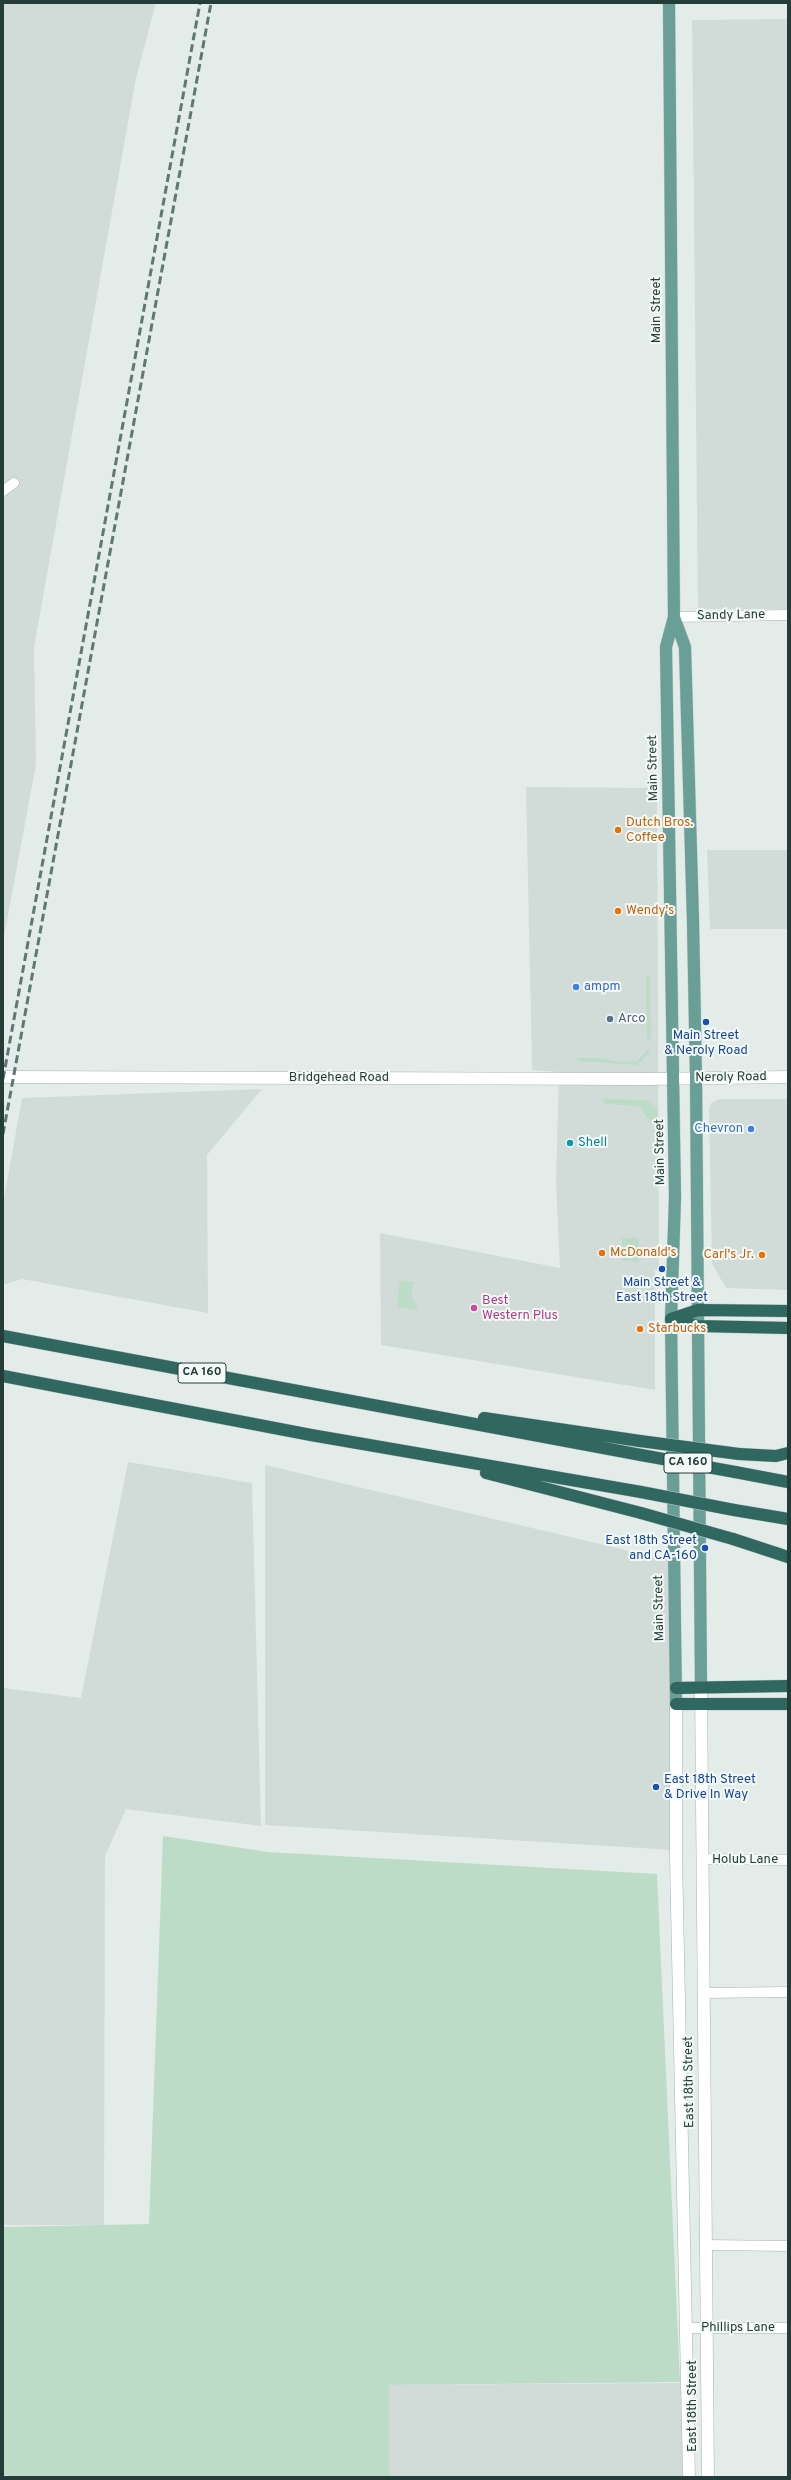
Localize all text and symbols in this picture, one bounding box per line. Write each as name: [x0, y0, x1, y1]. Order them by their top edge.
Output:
street label: Main Street: [649, 277, 665, 343]
street label: Sandy Lane: [697, 608, 765, 624]
street label: Main Street: [646, 735, 662, 801]
place label: Dutch Bros. Coffee: [626, 815, 693, 846]
marker: Dutch Bros. Coffee: [613, 825, 623, 835]
place label: Wendy's: [626, 903, 674, 919]
marker: Wendy's: [613, 906, 623, 916]
place label: ampm: [584, 979, 620, 995]
marker: ampm: [571, 982, 581, 992]
place label: Arco: [618, 1011, 645, 1027]
marker: Arco: [605, 1014, 615, 1024]
marker: Main Street & Neroly Road: [701, 1017, 711, 1027]
place label: Main Street & Neroly Road: [664, 1028, 748, 1059]
street label: Bridgehead Road: [289, 1070, 389, 1086]
street label: Neroly Road: [695, 1070, 767, 1086]
street label: Main Street: [653, 1119, 669, 1185]
place label: Chevron: [694, 1121, 743, 1137]
marker: Chevron: [746, 1124, 756, 1134]
place label: Shell: [578, 1135, 607, 1151]
marker: Shell: [565, 1138, 575, 1148]
place label: McDonald's: [610, 1245, 677, 1261]
place label: Carl's Jr.: [704, 1247, 754, 1263]
marker: McDonald's: [597, 1248, 607, 1258]
marker: Carl's Jr.: [757, 1250, 767, 1260]
marker: Main Street & East 18th Street: [657, 1264, 667, 1274]
place label: Main Street & East 18th Street: [616, 1275, 708, 1306]
place label: Best Western Plus: [482, 1293, 558, 1324]
marker: Best Western Plus: [469, 1303, 479, 1313]
place label: Starbucks: [648, 1321, 706, 1337]
marker: Starbucks: [635, 1324, 645, 1334]
road number: CA 160: [178, 1363, 226, 1383]
road number: CA 160: [664, 1453, 712, 1473]
place label: East 18th Street and CA-160: [605, 1533, 697, 1564]
marker: East 18th Street and CA-160: [700, 1543, 710, 1553]
street label: Main Street: [652, 1575, 668, 1641]
place label: East 18th Street & Drive In Way: [664, 1772, 756, 1803]
marker: East 18th Street & Drive In Way: [651, 1782, 661, 1792]
street label: Holub Lane: [712, 1852, 778, 1868]
street label: East 18th Street: [681, 2036, 699, 2128]
street label: Phillips Lane: [701, 2320, 775, 2336]
street label: East 18th Street: [685, 2360, 701, 2452]

